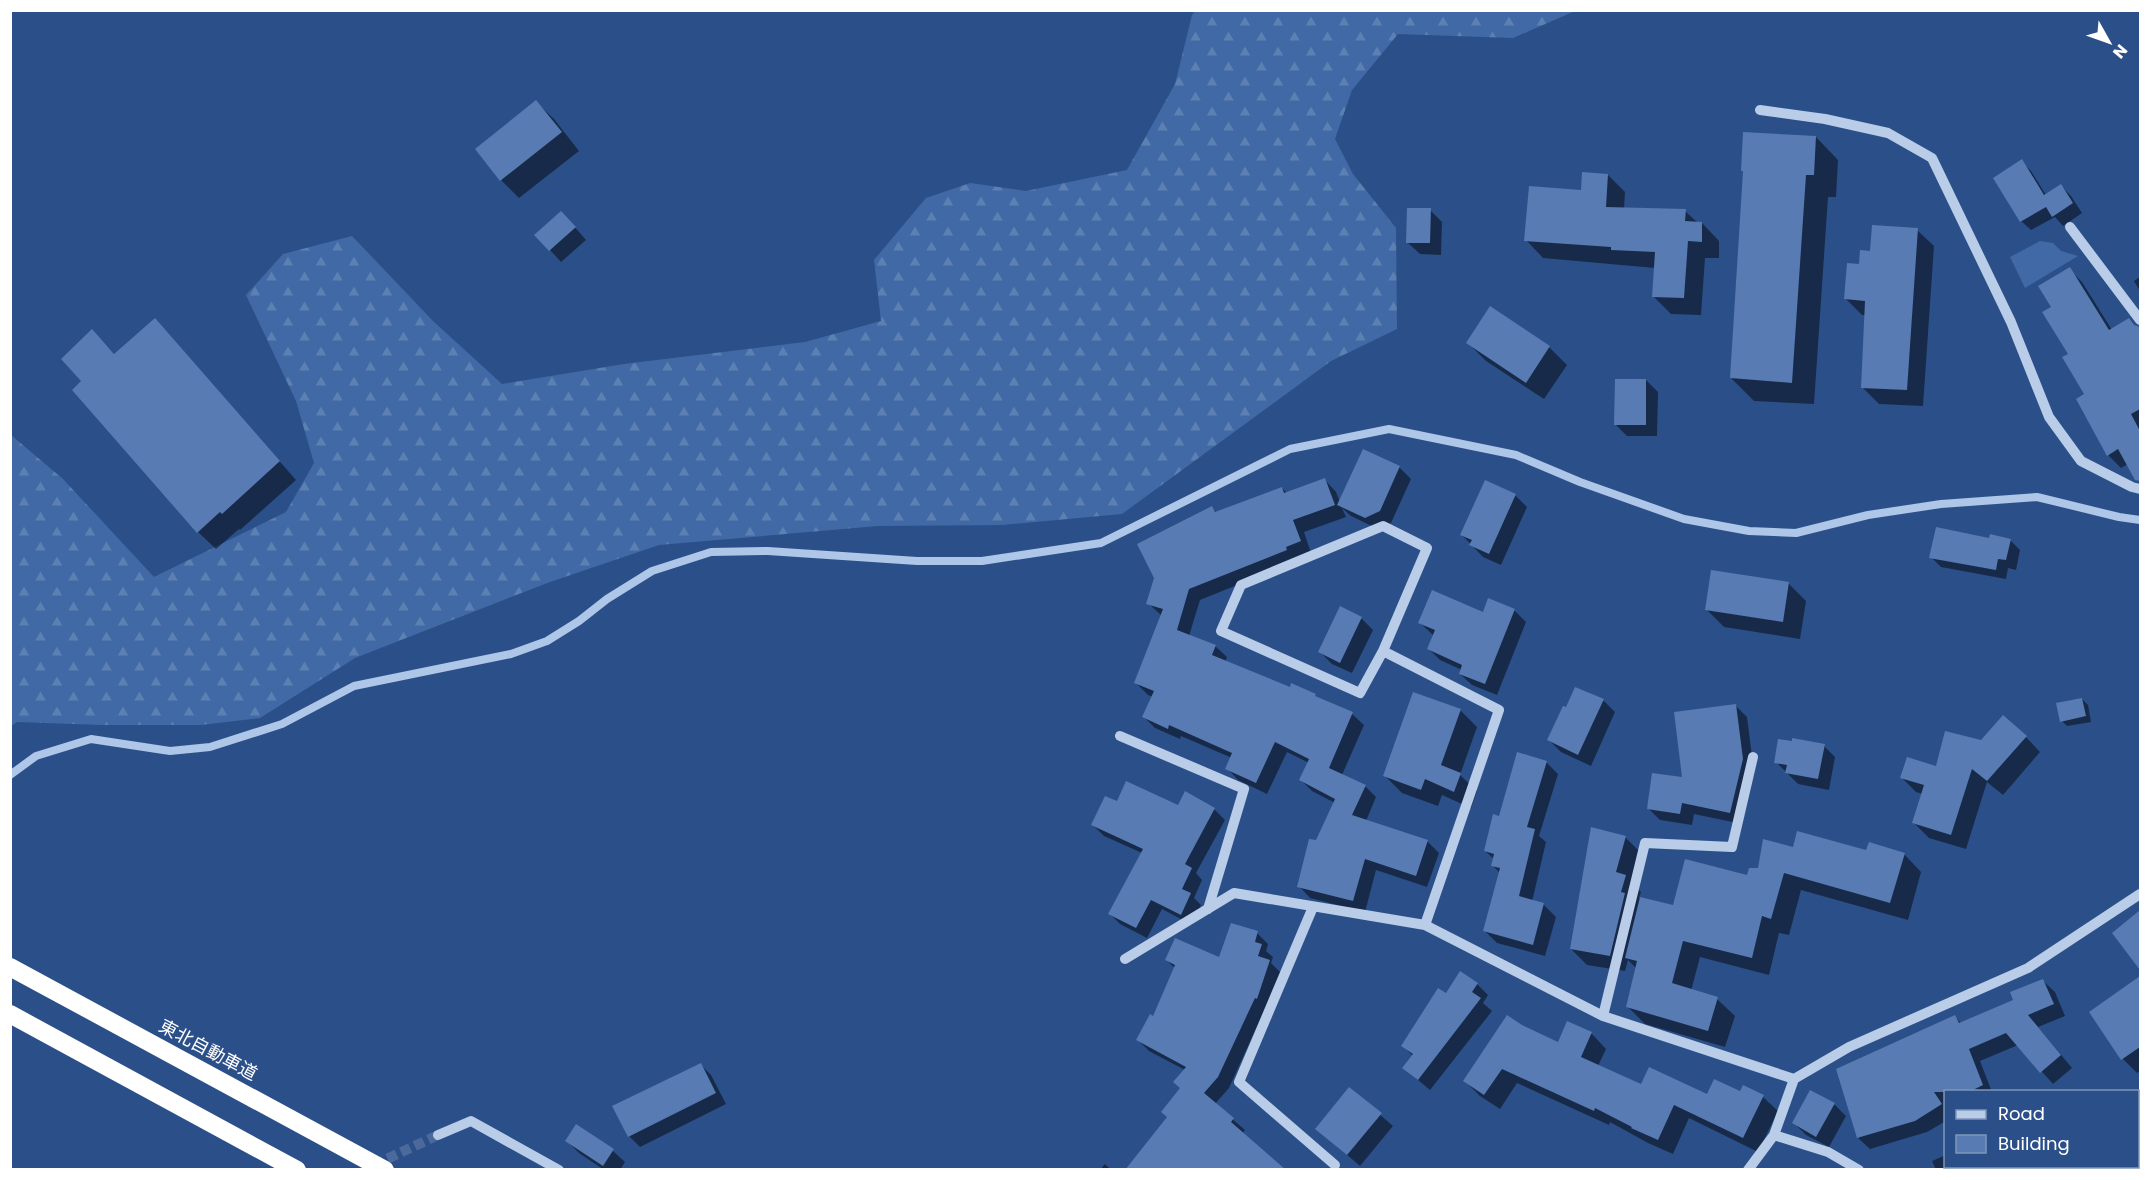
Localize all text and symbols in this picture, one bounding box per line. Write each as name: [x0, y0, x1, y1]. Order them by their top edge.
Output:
north arrow: [2079, 12, 2139, 72]
text: N: [2107, 39, 2133, 63]
street label: 東北自動車道: [155, 1013, 262, 1086]
legend: [1944, 1090, 2139, 1168]
text: Road: [1998, 1101, 2045, 1126]
text: Building: [1998, 1131, 2070, 1156]

